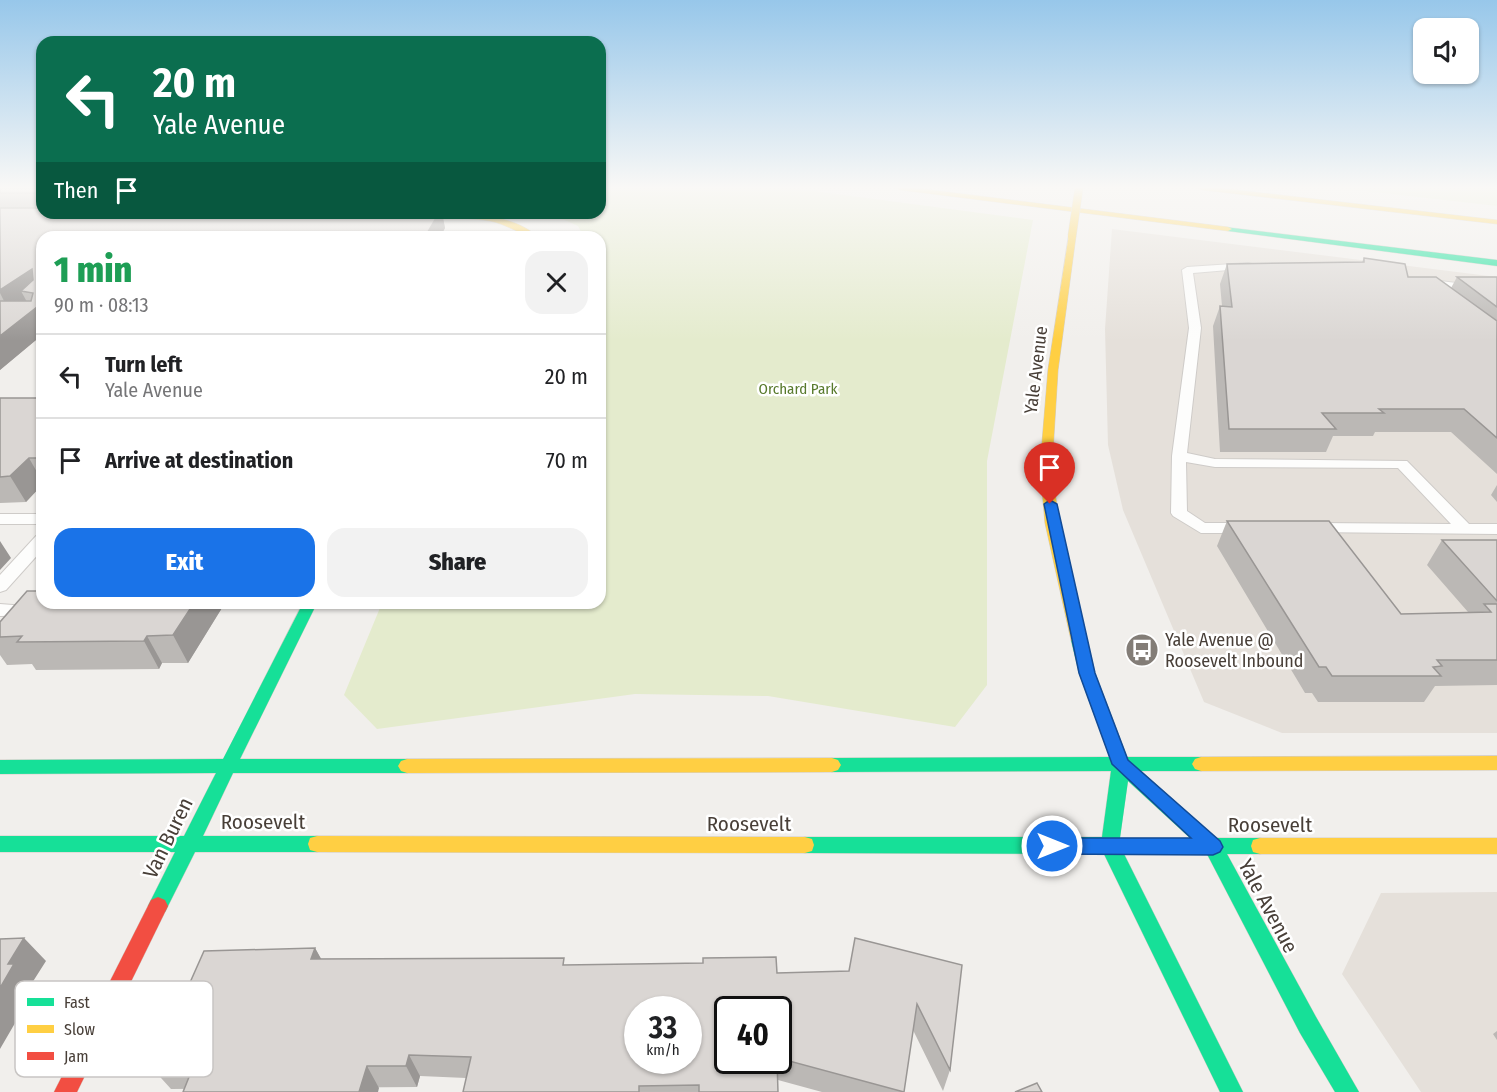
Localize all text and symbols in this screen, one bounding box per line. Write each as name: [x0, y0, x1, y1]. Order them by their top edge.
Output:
map controls: [1413, 18, 1479, 84]
button: sound: [1413, 18, 1479, 84]
text: 20 m: [153, 58, 236, 108]
icon: left: [54, 60, 132, 138]
text: Yale Avenue: [153, 109, 285, 141]
icon: arrive: [110, 174, 143, 207]
text: Then: [54, 177, 98, 204]
text: 1 min: [54, 248, 132, 292]
button: close: [525, 251, 588, 314]
text: 90 m · 08:13: [54, 293, 149, 317]
street label: Yale Avenue: [1020, 325, 1052, 415]
text: Turn left: [105, 351, 183, 378]
icon: left: [54, 360, 87, 393]
text: 20 m: [545, 363, 588, 390]
text: Yale Avenue: [105, 378, 203, 402]
park label: Orchard Park: [759, 380, 837, 398]
pin: [1024, 442, 1075, 504]
icon: arrive: [54, 444, 87, 477]
text: Arrive at destination: [105, 447, 293, 474]
text: 70 m: [546, 447, 588, 474]
icon: arrive: [1033, 451, 1066, 484]
button: Exit: [54, 528, 315, 597]
button: Share: [327, 528, 588, 597]
place label: Yale Avenue @ Roosevelt Inbound: [1165, 629, 1303, 672]
bus stop icon: Yale Avenue @ Roosevelt Inbound: [1124, 632, 1160, 668]
street label: Van Buren: [137, 793, 199, 883]
street label: Roosevelt: [221, 809, 305, 835]
street label: Roosevelt: [707, 811, 791, 837]
street label: Roosevelt: [1228, 812, 1312, 838]
position arrow: [1020, 814, 1084, 878]
street label: Yale Avenue: [1232, 855, 1304, 957]
legend: [15, 981, 213, 1077]
text: Fast: [64, 993, 91, 1012]
speed limit sign: 40: [714, 996, 792, 1074]
text: 33: [649, 1010, 677, 1046]
text: Slow: [64, 1020, 95, 1039]
text: km/h: [646, 1041, 680, 1059]
text: Jam: [64, 1047, 89, 1066]

